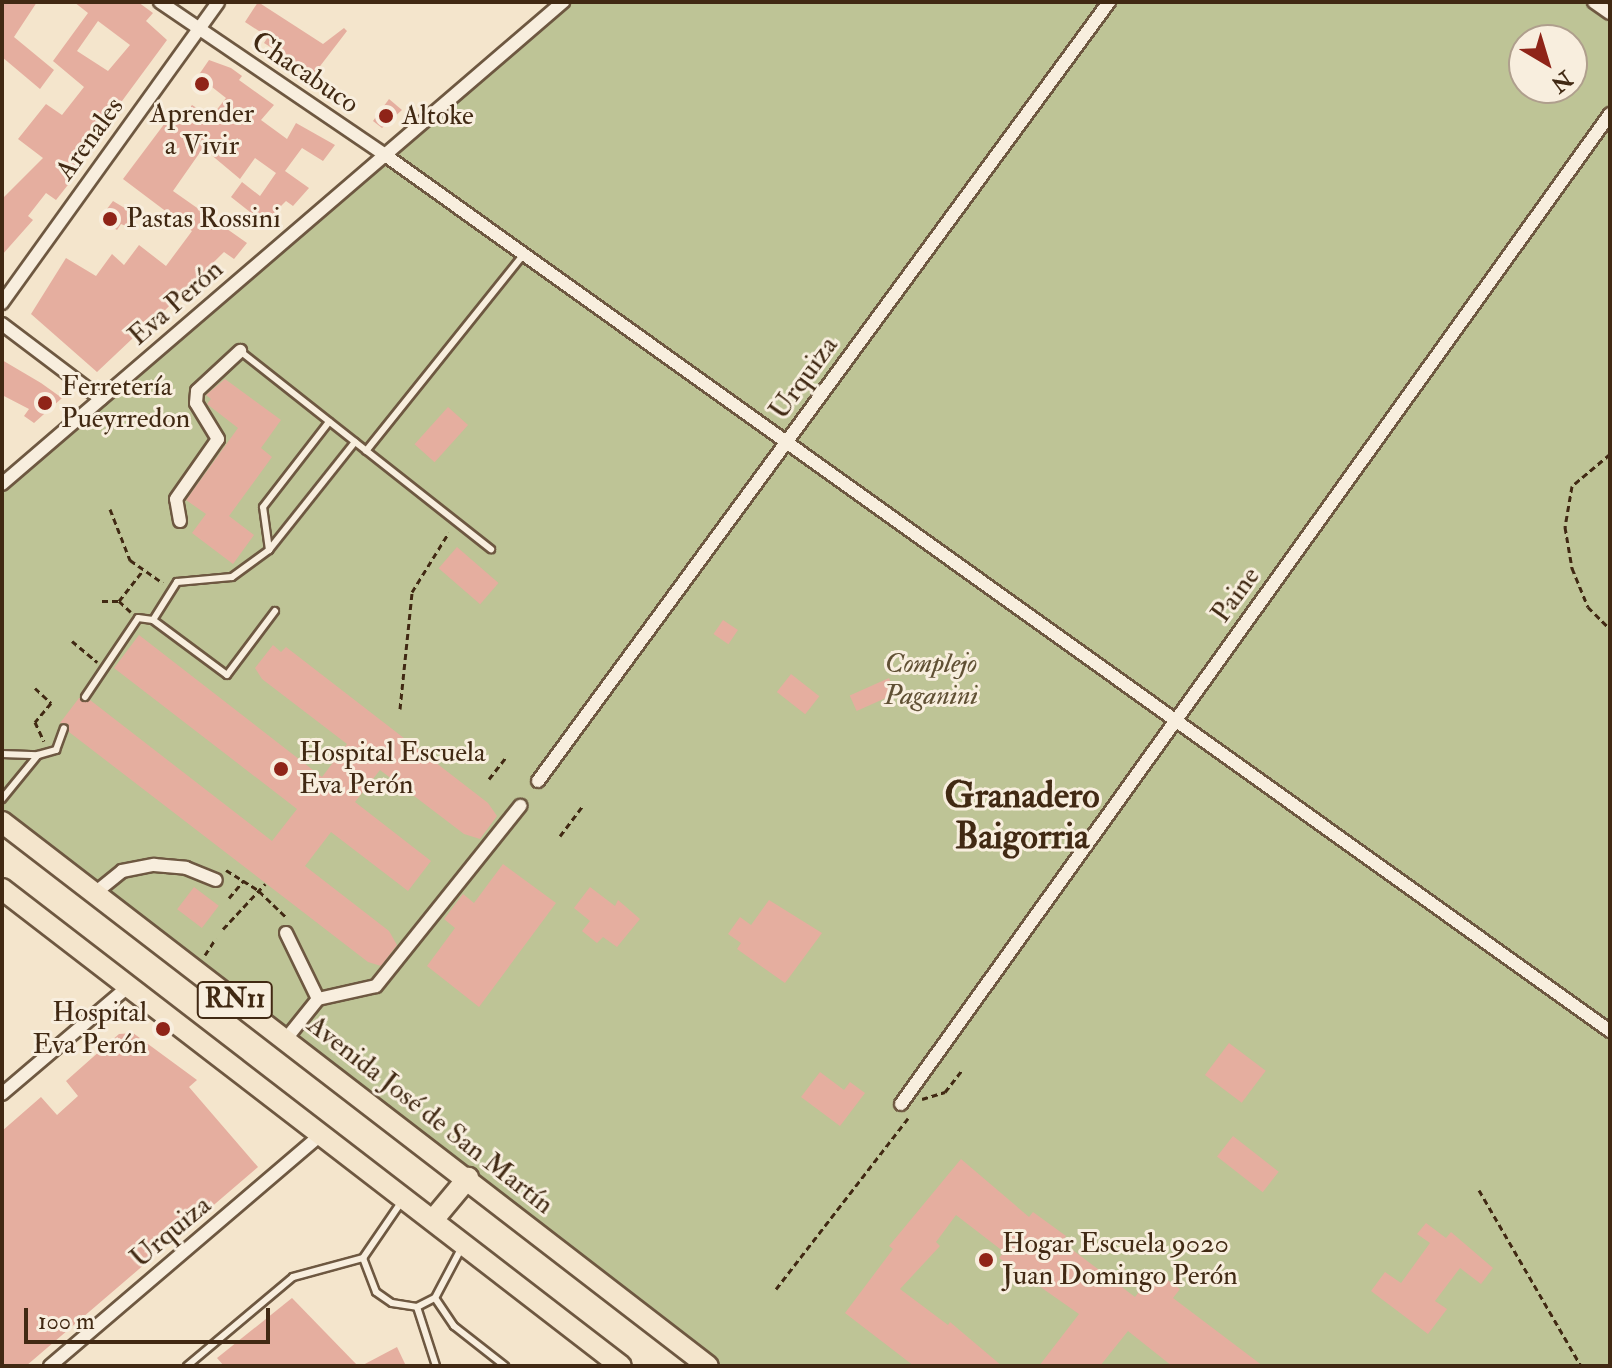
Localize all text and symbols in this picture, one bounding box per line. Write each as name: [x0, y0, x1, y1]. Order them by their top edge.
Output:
north arrow: [1508, 24, 1588, 104]
street label: Chacabuco: [245, 25, 365, 121]
text: N: [1545, 64, 1578, 98]
marker: Aprender a Vivir: [193, 75, 211, 93]
street label: Arenales: [49, 91, 131, 187]
place label: Aprender a Vivir: [150, 97, 254, 163]
place label: Altoke: [402, 99, 474, 133]
marker: Altoke: [377, 107, 395, 125]
place label: Pastas Rossini: [126, 202, 281, 236]
marker: Pastas Rossini: [101, 210, 119, 228]
street label: Eva Perón: [122, 253, 230, 353]
street label: Urquiza: [763, 330, 845, 426]
place label: Ferretería Pueyrredon: [61, 370, 190, 436]
marker: Ferretería Pueyrredon: [36, 394, 54, 412]
street label: Paine: [1205, 561, 1267, 629]
park label: Complejo Paganini: [884, 647, 978, 713]
place label: Hospital Escuela Eva Perón: [299, 736, 486, 802]
marker: Hospital Escuela Eva Perón: [270, 758, 292, 780]
district label: Granadero Baigorria: [944, 773, 1100, 858]
road number: RN11: [195, 978, 275, 1022]
place label: Hospital Eva Perón: [32, 996, 147, 1062]
street label: Avenida José de San Martín: [300, 1008, 560, 1222]
marker: Hospital Eva Perón: [154, 1020, 172, 1038]
street label: Urquiza: [124, 1189, 218, 1275]
place label: Hogar Escuela 9020 Juan Domingo Perón: [1002, 1227, 1238, 1293]
marker: Hogar Escuela 9020 Juan Domingo Perón: [977, 1251, 995, 1269]
scale bar: [28, 1292, 274, 1342]
text: 100 m: [38, 1306, 95, 1337]

